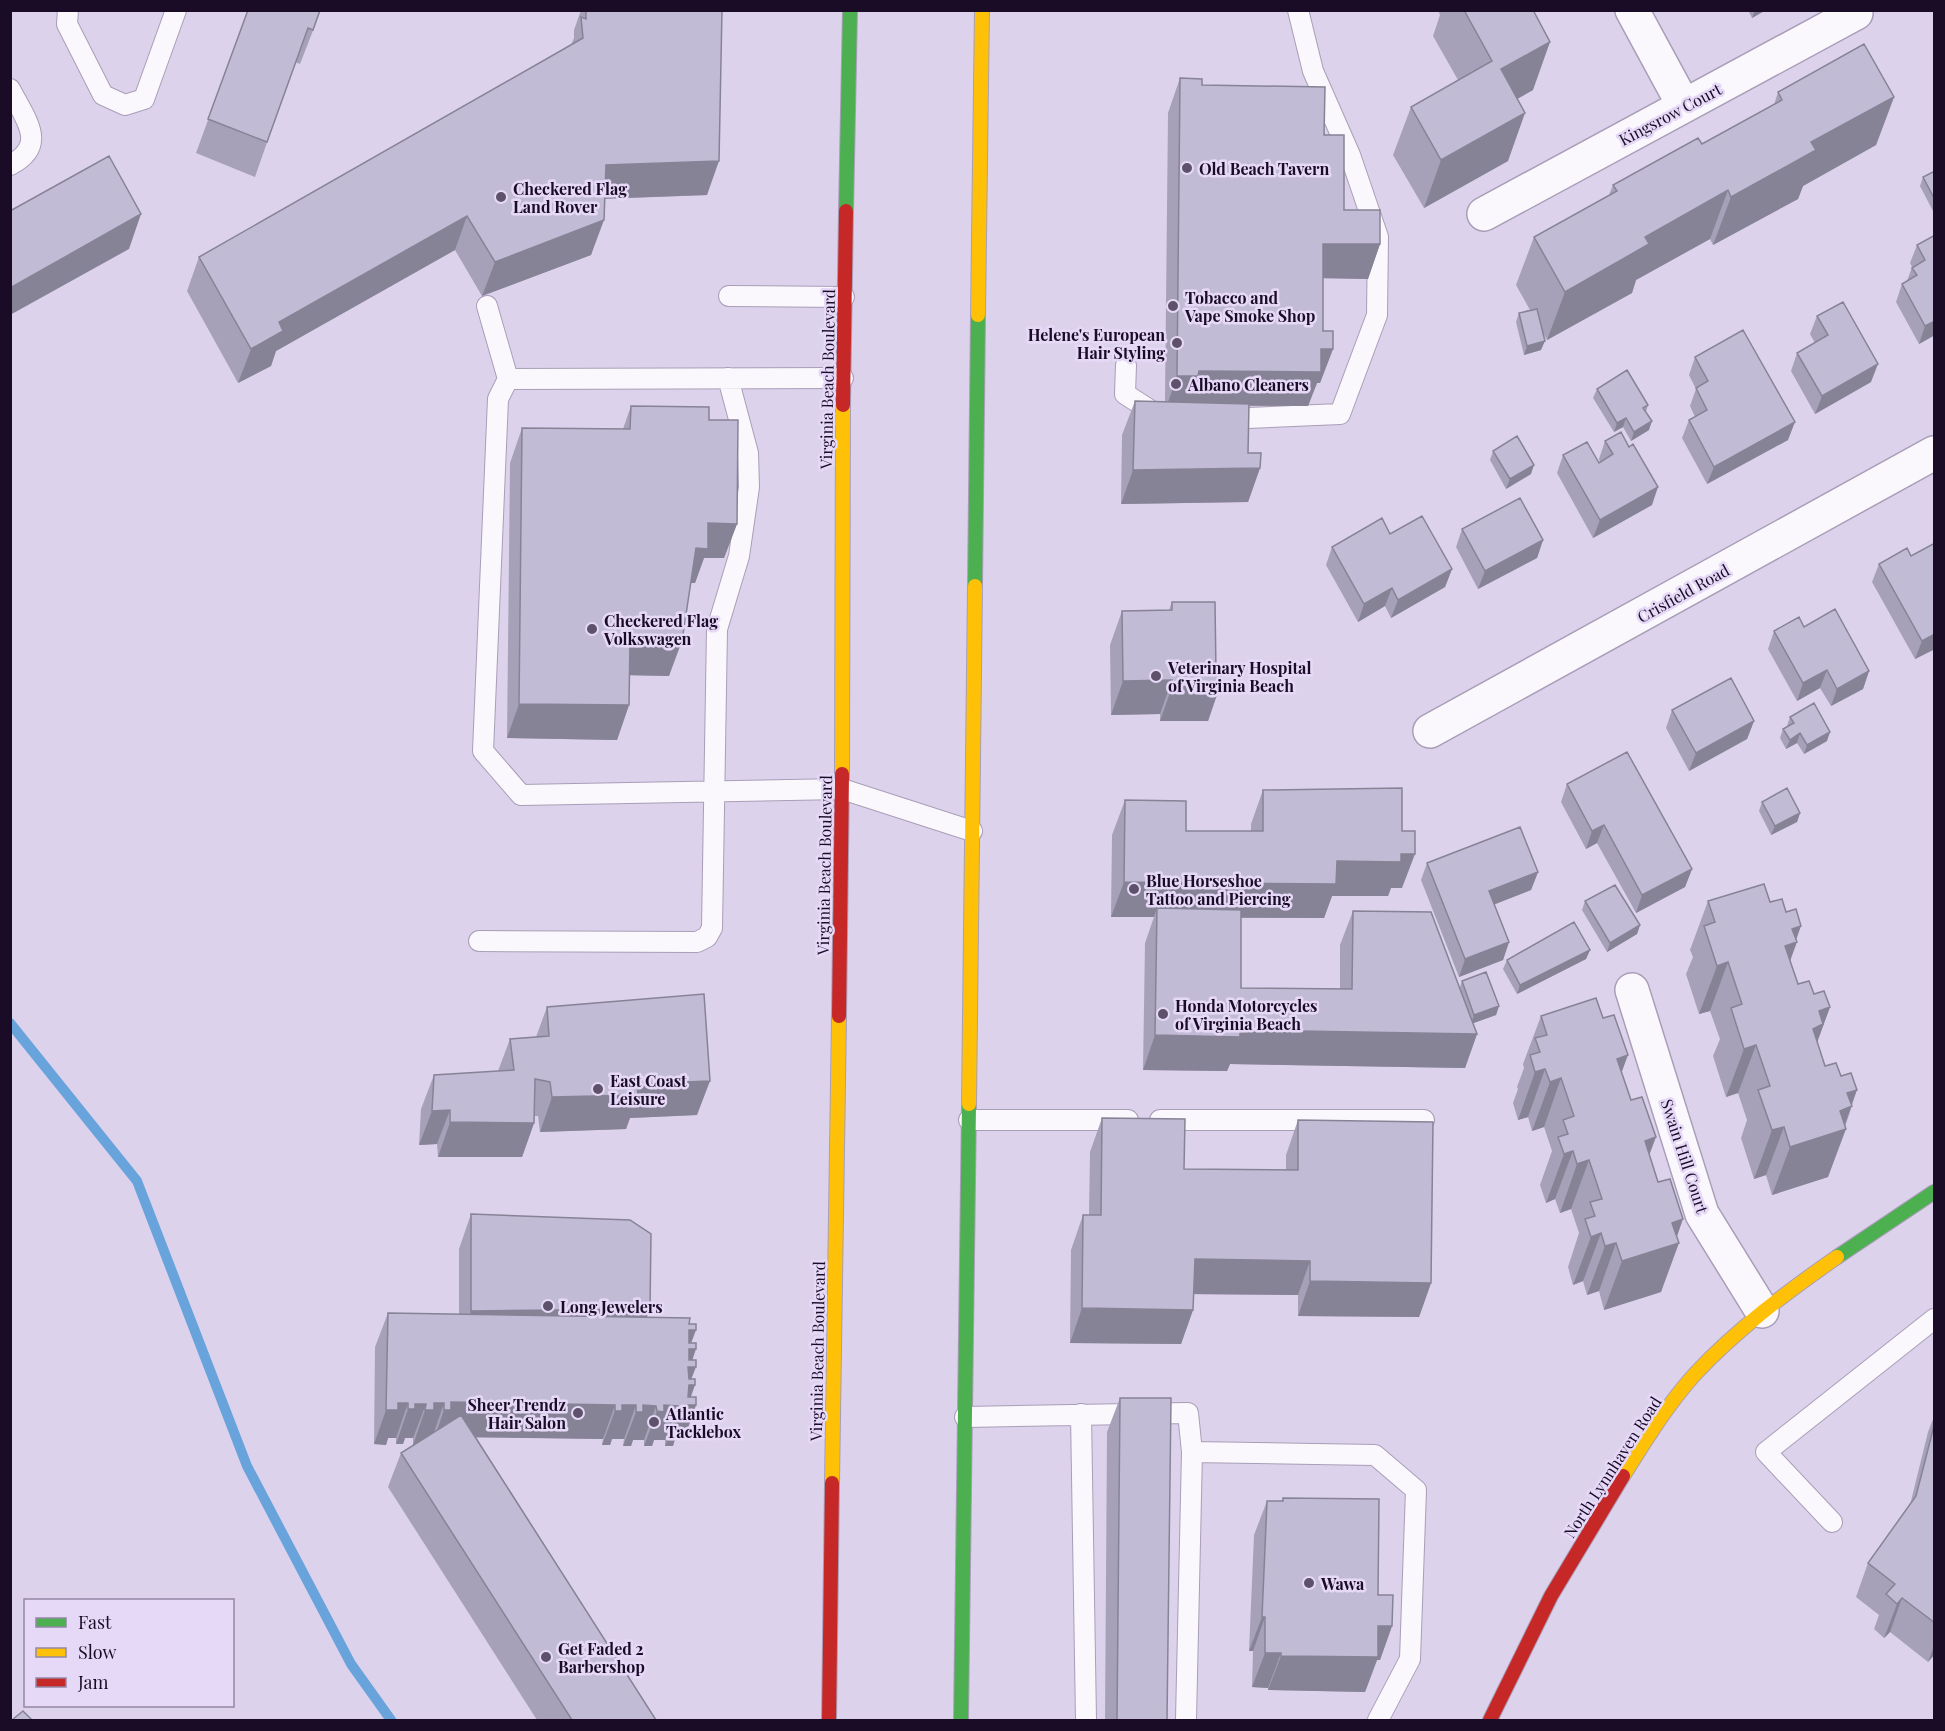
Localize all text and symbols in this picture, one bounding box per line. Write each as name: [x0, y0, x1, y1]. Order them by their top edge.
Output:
street label: Kingsrow Court: [1615, 78, 1725, 150]
place label: Old Beach Tavern: [1199, 158, 1329, 179]
marker: Old Beach Tavern: [1180, 161, 1194, 175]
place label: Checkered Flag Land Rover: [513, 178, 627, 217]
marker: Checkered Flag Land Rover: [494, 190, 508, 204]
place label: Tobacco and Vape Smoke Shop: [1184, 287, 1315, 326]
street label: Virginia Beach Boulevard: [815, 289, 839, 470]
marker: Tobacco and Vape Smoke Shop: [1166, 299, 1180, 313]
place label: Helene's European Hair Styling: [1028, 324, 1165, 363]
marker: Helene's European Hair Styling: [1170, 336, 1184, 350]
place label: Albano Cleaners: [1187, 374, 1309, 395]
marker: Albano Cleaners: [1169, 377, 1183, 391]
street label: Crisfield Road: [1633, 559, 1733, 627]
place label: Checkered Flag Volkswagen: [603, 610, 718, 649]
marker: Checkered Flag Volkswagen: [585, 622, 599, 636]
place label: Veterinary Hospital of Virginia Beach: [1167, 657, 1311, 696]
marker: Veterinary Hospital of Virginia Beach: [1149, 669, 1163, 683]
street label: Virginia Beach Boulevard: [812, 775, 836, 956]
place label: Blue Horseshoe Tattoo and Piercing: [1146, 870, 1291, 909]
marker: Blue Horseshoe Tattoo and Piercing: [1127, 882, 1141, 896]
place label: Honda Motorcycles of Virginia Beach: [1175, 995, 1317, 1034]
marker: Honda Motorcycles of Virginia Beach: [1156, 1007, 1170, 1021]
place label: East Coast Leisure: [610, 1070, 687, 1109]
marker: East Coast Leisure: [591, 1082, 605, 1096]
street label: Swain Hill Court: [1657, 1096, 1713, 1216]
street label: Virginia Beach Boulevard: [805, 1261, 829, 1442]
place label: Long Jewelers: [560, 1296, 663, 1317]
marker: Long Jewelers: [541, 1299, 555, 1313]
street label: North Lynnhaven Road: [1558, 1392, 1666, 1542]
place label: Sheer Trendz Hair Salon: [468, 1394, 566, 1433]
place label: Atlantic Tacklebox: [665, 1403, 741, 1442]
marker: Sheer Trendz Hair Salon: [571, 1406, 585, 1420]
marker: Atlantic Tacklebox: [647, 1415, 661, 1429]
place label: Wawa: [1320, 1573, 1365, 1594]
marker: Wawa: [1302, 1576, 1316, 1590]
legend: [24, 1599, 234, 1707]
text: Fast: [78, 1610, 112, 1634]
place label: Get Faded 2 Barbershop: [558, 1638, 645, 1677]
text: Slow: [78, 1640, 116, 1664]
marker: Get Faded 2 Barbershop: [539, 1650, 553, 1664]
text: Jam: [77, 1670, 108, 1694]

